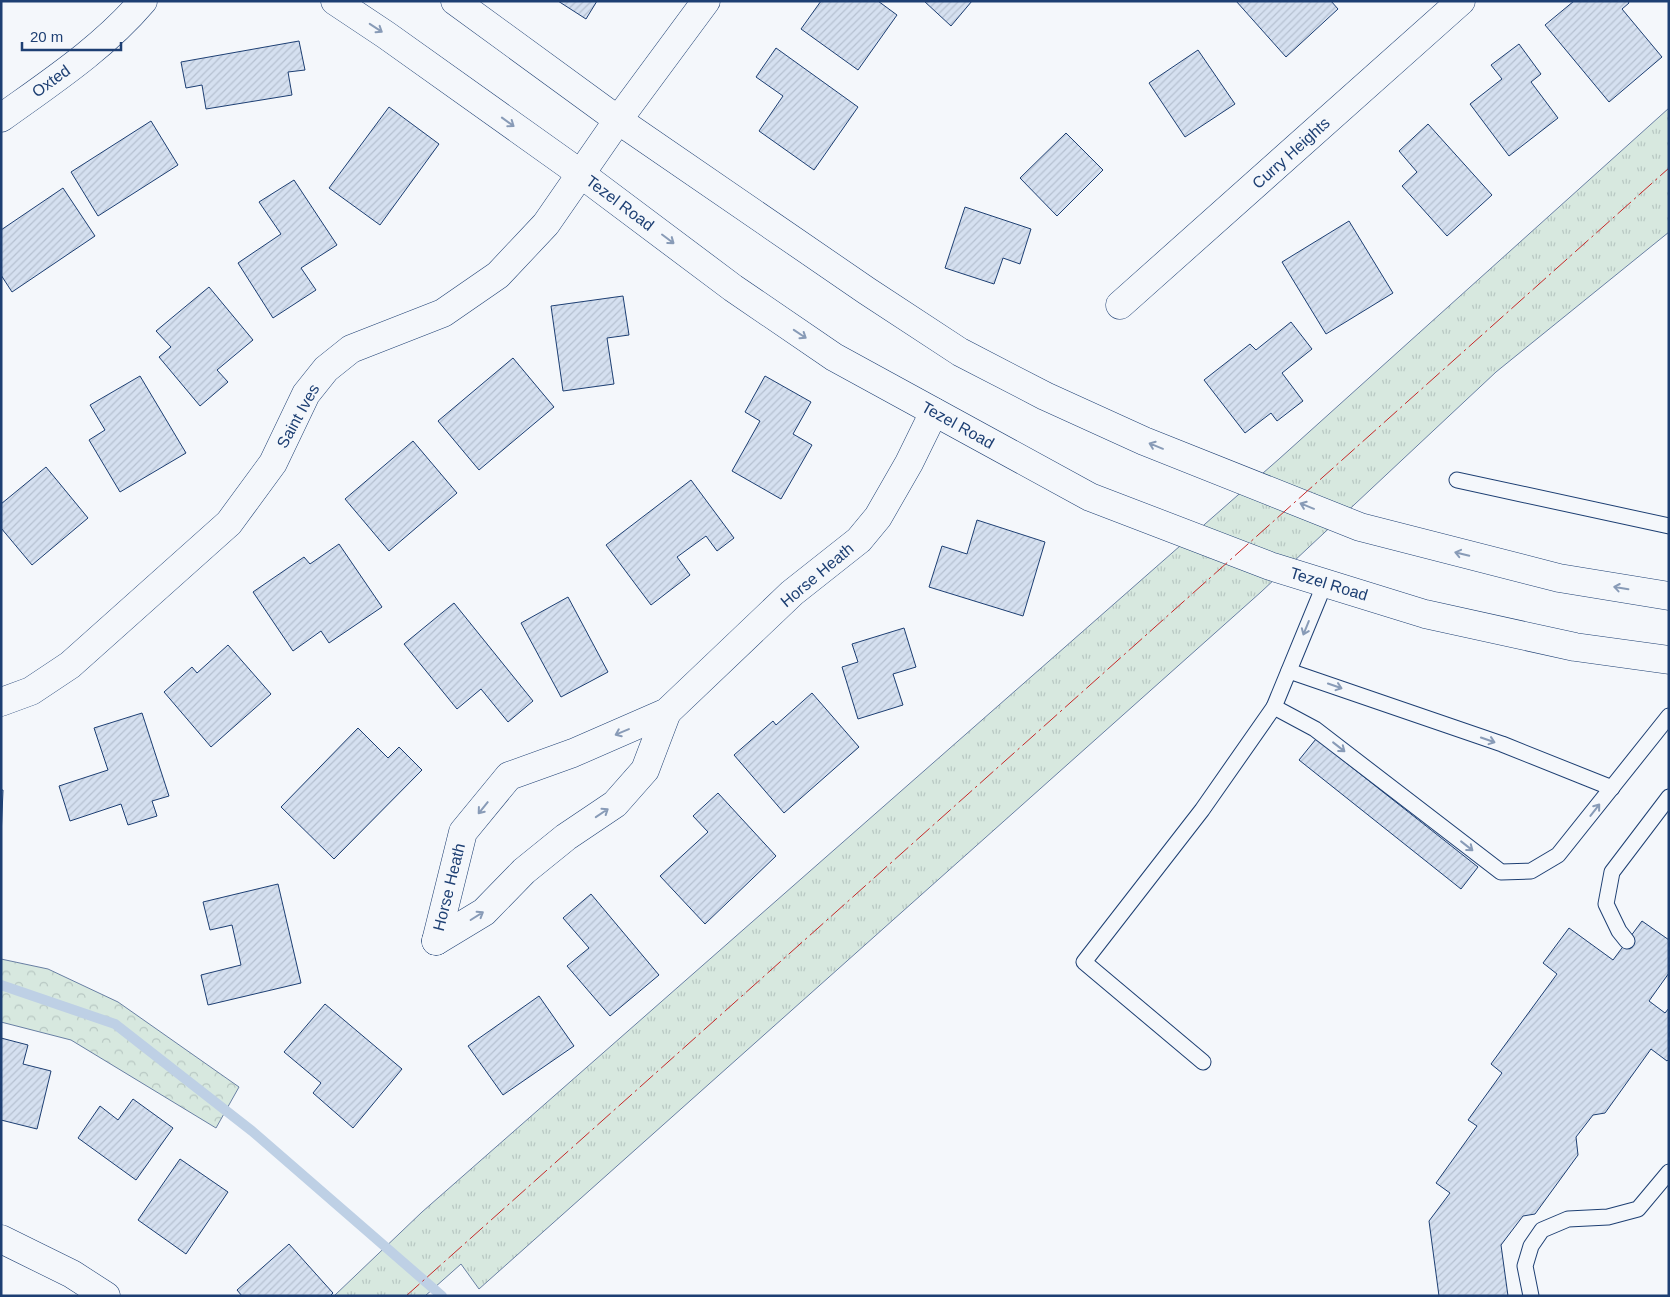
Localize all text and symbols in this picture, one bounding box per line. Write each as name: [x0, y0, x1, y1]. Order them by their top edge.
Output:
scale bar: [22, 20, 121, 52]
one-way arrow: [369, 23, 383, 33]
text: 20 m: [30, 28, 63, 45]
street label: Oxted: [29, 62, 73, 100]
street label: Curry Heights: [1249, 114, 1333, 192]
one-way arrow: [501, 117, 515, 127]
street label: Tezel Road: [583, 172, 657, 234]
one-way arrow: [661, 234, 675, 244]
one-way arrow: [793, 329, 807, 339]
street label: Saint Ives: [274, 381, 322, 451]
street label: Tezel Road: [919, 398, 997, 452]
one-way arrow: [1149, 440, 1164, 450]
one-way arrow: [1300, 501, 1315, 510]
street label: Horse Heath: [777, 540, 857, 610]
one-way arrow: [1454, 548, 1470, 558]
street label: Tezel Road: [1288, 564, 1370, 604]
one-way arrow: [1613, 583, 1629, 593]
one-way arrow: [1301, 620, 1311, 635]
one-way arrow: [1327, 682, 1342, 691]
one-way arrow: [615, 727, 630, 737]
one-way arrow: [1480, 735, 1496, 745]
one-way arrow: [1332, 742, 1345, 753]
one-way arrow: [477, 801, 488, 814]
one-way arrow: [1589, 803, 1600, 816]
one-way arrow: [594, 807, 608, 817]
street label: Horse Heath: [430, 841, 468, 933]
one-way arrow: [1460, 841, 1473, 852]
one-way arrow: [470, 911, 484, 921]

